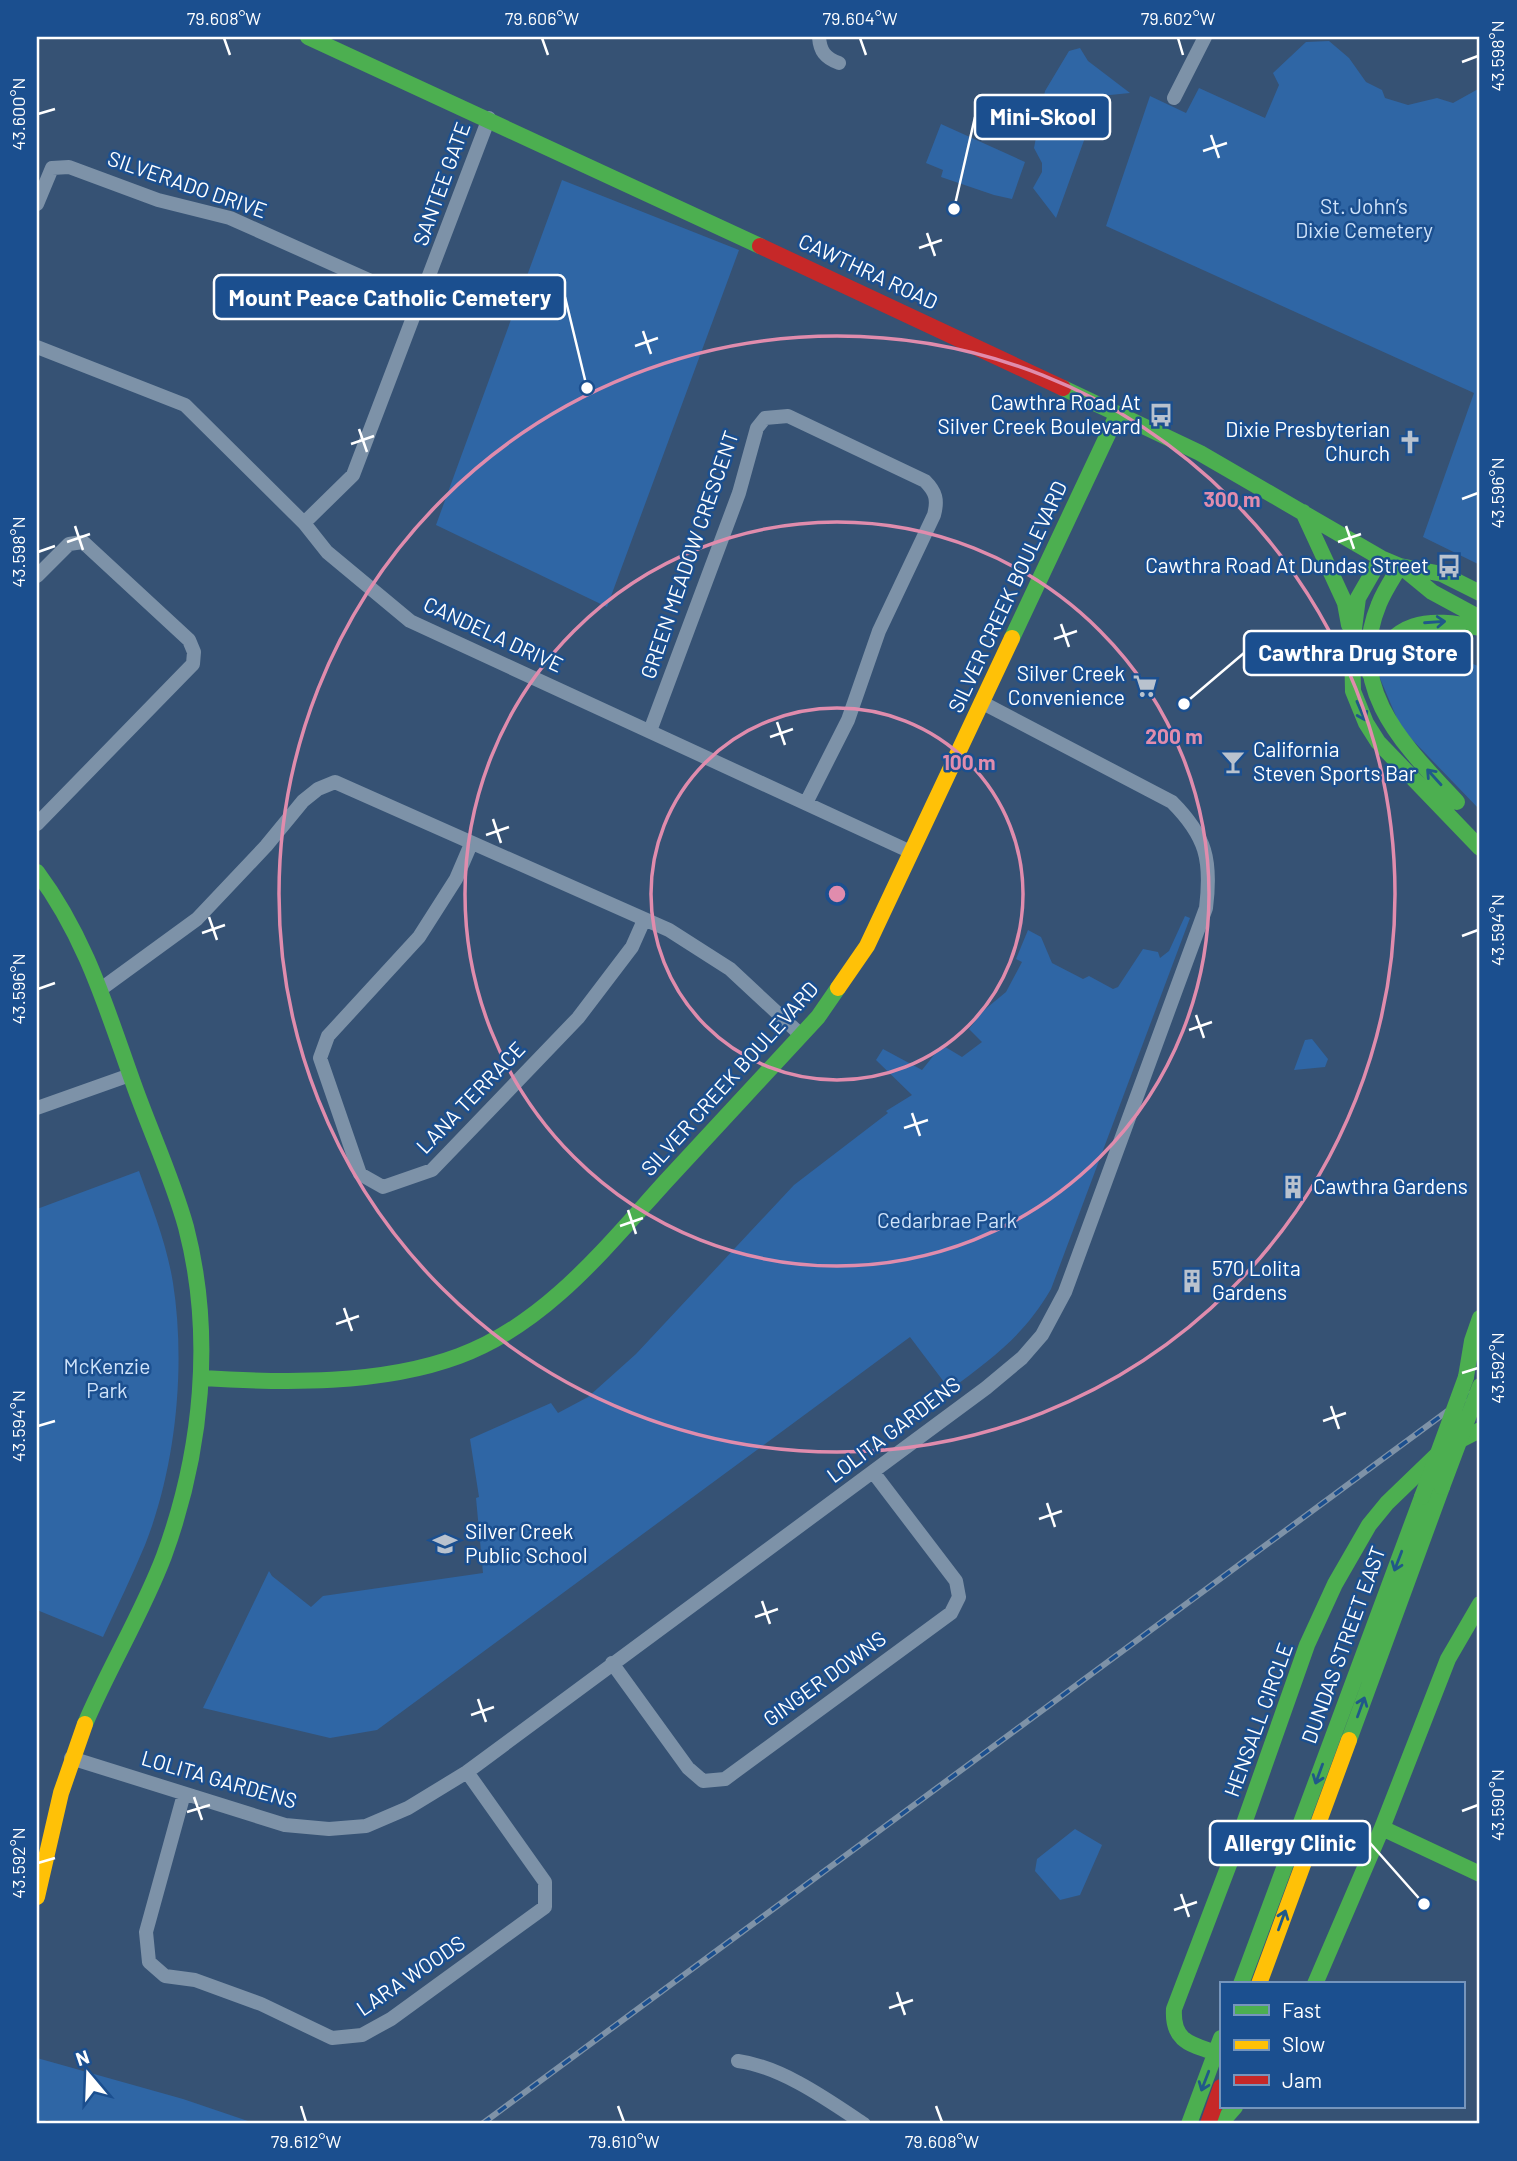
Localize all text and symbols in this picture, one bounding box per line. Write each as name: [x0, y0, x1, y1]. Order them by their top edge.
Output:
text: 79.608°W: [187, 7, 261, 29]
text: 79.606°W: [505, 7, 579, 29]
text: 79.604°W: [823, 7, 898, 29]
text: 79.602°W: [1141, 7, 1216, 29]
text: 43.598°N: [1486, 20, 1508, 92]
text: 43.600°N: [7, 78, 29, 150]
callout: Mini-Skool: [975, 95, 1110, 139]
text: Mini-Skool: [990, 102, 1096, 130]
street label: SANTEE GATE: [407, 118, 475, 249]
street label: SILVERADO DRIVE: [105, 145, 270, 222]
park label: St. John’s Dixie Cemetery: [1295, 193, 1433, 242]
street label: CAWTHRA ROAD: [795, 227, 942, 314]
callout: Mount Peace Catholic Cemetery: [214, 275, 565, 319]
text: Mount Peace Catholic Cemetery: [229, 283, 552, 311]
place label: Cawthra Road At Silver Creek Boulevard: [937, 389, 1141, 438]
bus stop icon: Cawthra Road At Silver Creek Boulevard: [1147, 401, 1175, 429]
place label: Dixie Presbyterian Church: [1225, 416, 1390, 465]
street label: GREEN MEADOW CRESCENT: [634, 427, 743, 682]
church icon: Dixie Presbyterian Church: [1396, 428, 1424, 456]
text: 43.596°N: [1486, 457, 1508, 529]
street label: SILVER CREEK BOULEVARD: [942, 477, 1071, 716]
text: 300 m: [1203, 486, 1261, 511]
text: 43.598°N: [7, 516, 29, 588]
place label: Cawthra Road At Dundas Street: [1145, 552, 1429, 577]
bus stop icon: Cawthra Road At Dundas Street: [1435, 552, 1463, 580]
street label: CANDELA DRIVE: [420, 590, 567, 677]
one-way arrow: [1423, 616, 1446, 629]
callout: Cawthra Drug Store: [1244, 631, 1472, 675]
text: Cawthra Drug Store: [1258, 638, 1458, 666]
place label: Silver Creek Convenience: [1008, 660, 1125, 709]
supermarket icon: Silver Creek Convenience: [1131, 672, 1159, 700]
one-way arrow: [1356, 699, 1369, 721]
text: 200 m: [1145, 723, 1203, 748]
place label: California Steven Sports Bar: [1253, 736, 1417, 785]
bar icon: California Steven Sports Bar: [1219, 748, 1247, 776]
text: 100 m: [942, 749, 996, 774]
one-way arrow: [1426, 768, 1442, 786]
centre of rings: [825, 882, 849, 906]
text: 43.594°N: [1486, 894, 1508, 966]
text: 43.596°N: [7, 953, 29, 1025]
street label: SILVER CREEK BOULEVARD: [635, 976, 823, 1180]
street label: LANA TERRACE: [410, 1036, 530, 1158]
building icon: Cawthra Gardens: [1279, 1173, 1307, 1201]
place label: Cawthra Gardens: [1313, 1173, 1468, 1198]
park label: Cedarbrae Park: [877, 1207, 1017, 1232]
place label: 570 Lolita Gardens: [1212, 1255, 1301, 1304]
building icon: 570 Lolita Gardens: [1178, 1267, 1206, 1295]
text: 43.592°N: [1486, 1332, 1508, 1404]
park label: McKenzie Park: [64, 1353, 150, 1402]
street label: LOLITA GARDENS: [821, 1370, 965, 1487]
text: 43.594°N: [7, 1390, 29, 1462]
place label: Silver Creek Public School: [465, 1518, 588, 1567]
school or university icon: Silver Creek Public School: [431, 1530, 459, 1558]
street label: DUNDAS STREET EAST: [1295, 1542, 1390, 1747]
one-way arrow: [1391, 1550, 1403, 1571]
street label: GINGER DOWNS: [758, 1625, 890, 1731]
street label: HENSALL CIRCLE: [1218, 1639, 1297, 1800]
one-way arrow: [1356, 1696, 1368, 1718]
street label: LOLITA GARDENS: [139, 1744, 300, 1813]
one-way arrow: [1312, 1763, 1324, 1785]
text: 43.590°N: [1486, 1769, 1508, 1841]
callout: Allergy Clinic: [1210, 1821, 1370, 1865]
text: 43.592°N: [7, 1827, 29, 1899]
text: Allergy Clinic: [1224, 1828, 1356, 1856]
one-way arrow: [1277, 1910, 1289, 1932]
street label: LARA WOODS: [351, 1929, 469, 2020]
legend: [1220, 1982, 1464, 2108]
text: Fast: [1282, 1997, 1322, 2022]
text: Slow: [1282, 2031, 1325, 2056]
north arrow: [52, 2038, 122, 2108]
text: N: [73, 2045, 92, 2070]
text: Jam: [1282, 2067, 1322, 2092]
one-way arrow: [1198, 2070, 1210, 2091]
text: 79.612°W: [271, 2130, 341, 2152]
text: 79.610°W: [589, 2130, 660, 2152]
text: 79.608°W: [905, 2130, 979, 2152]

